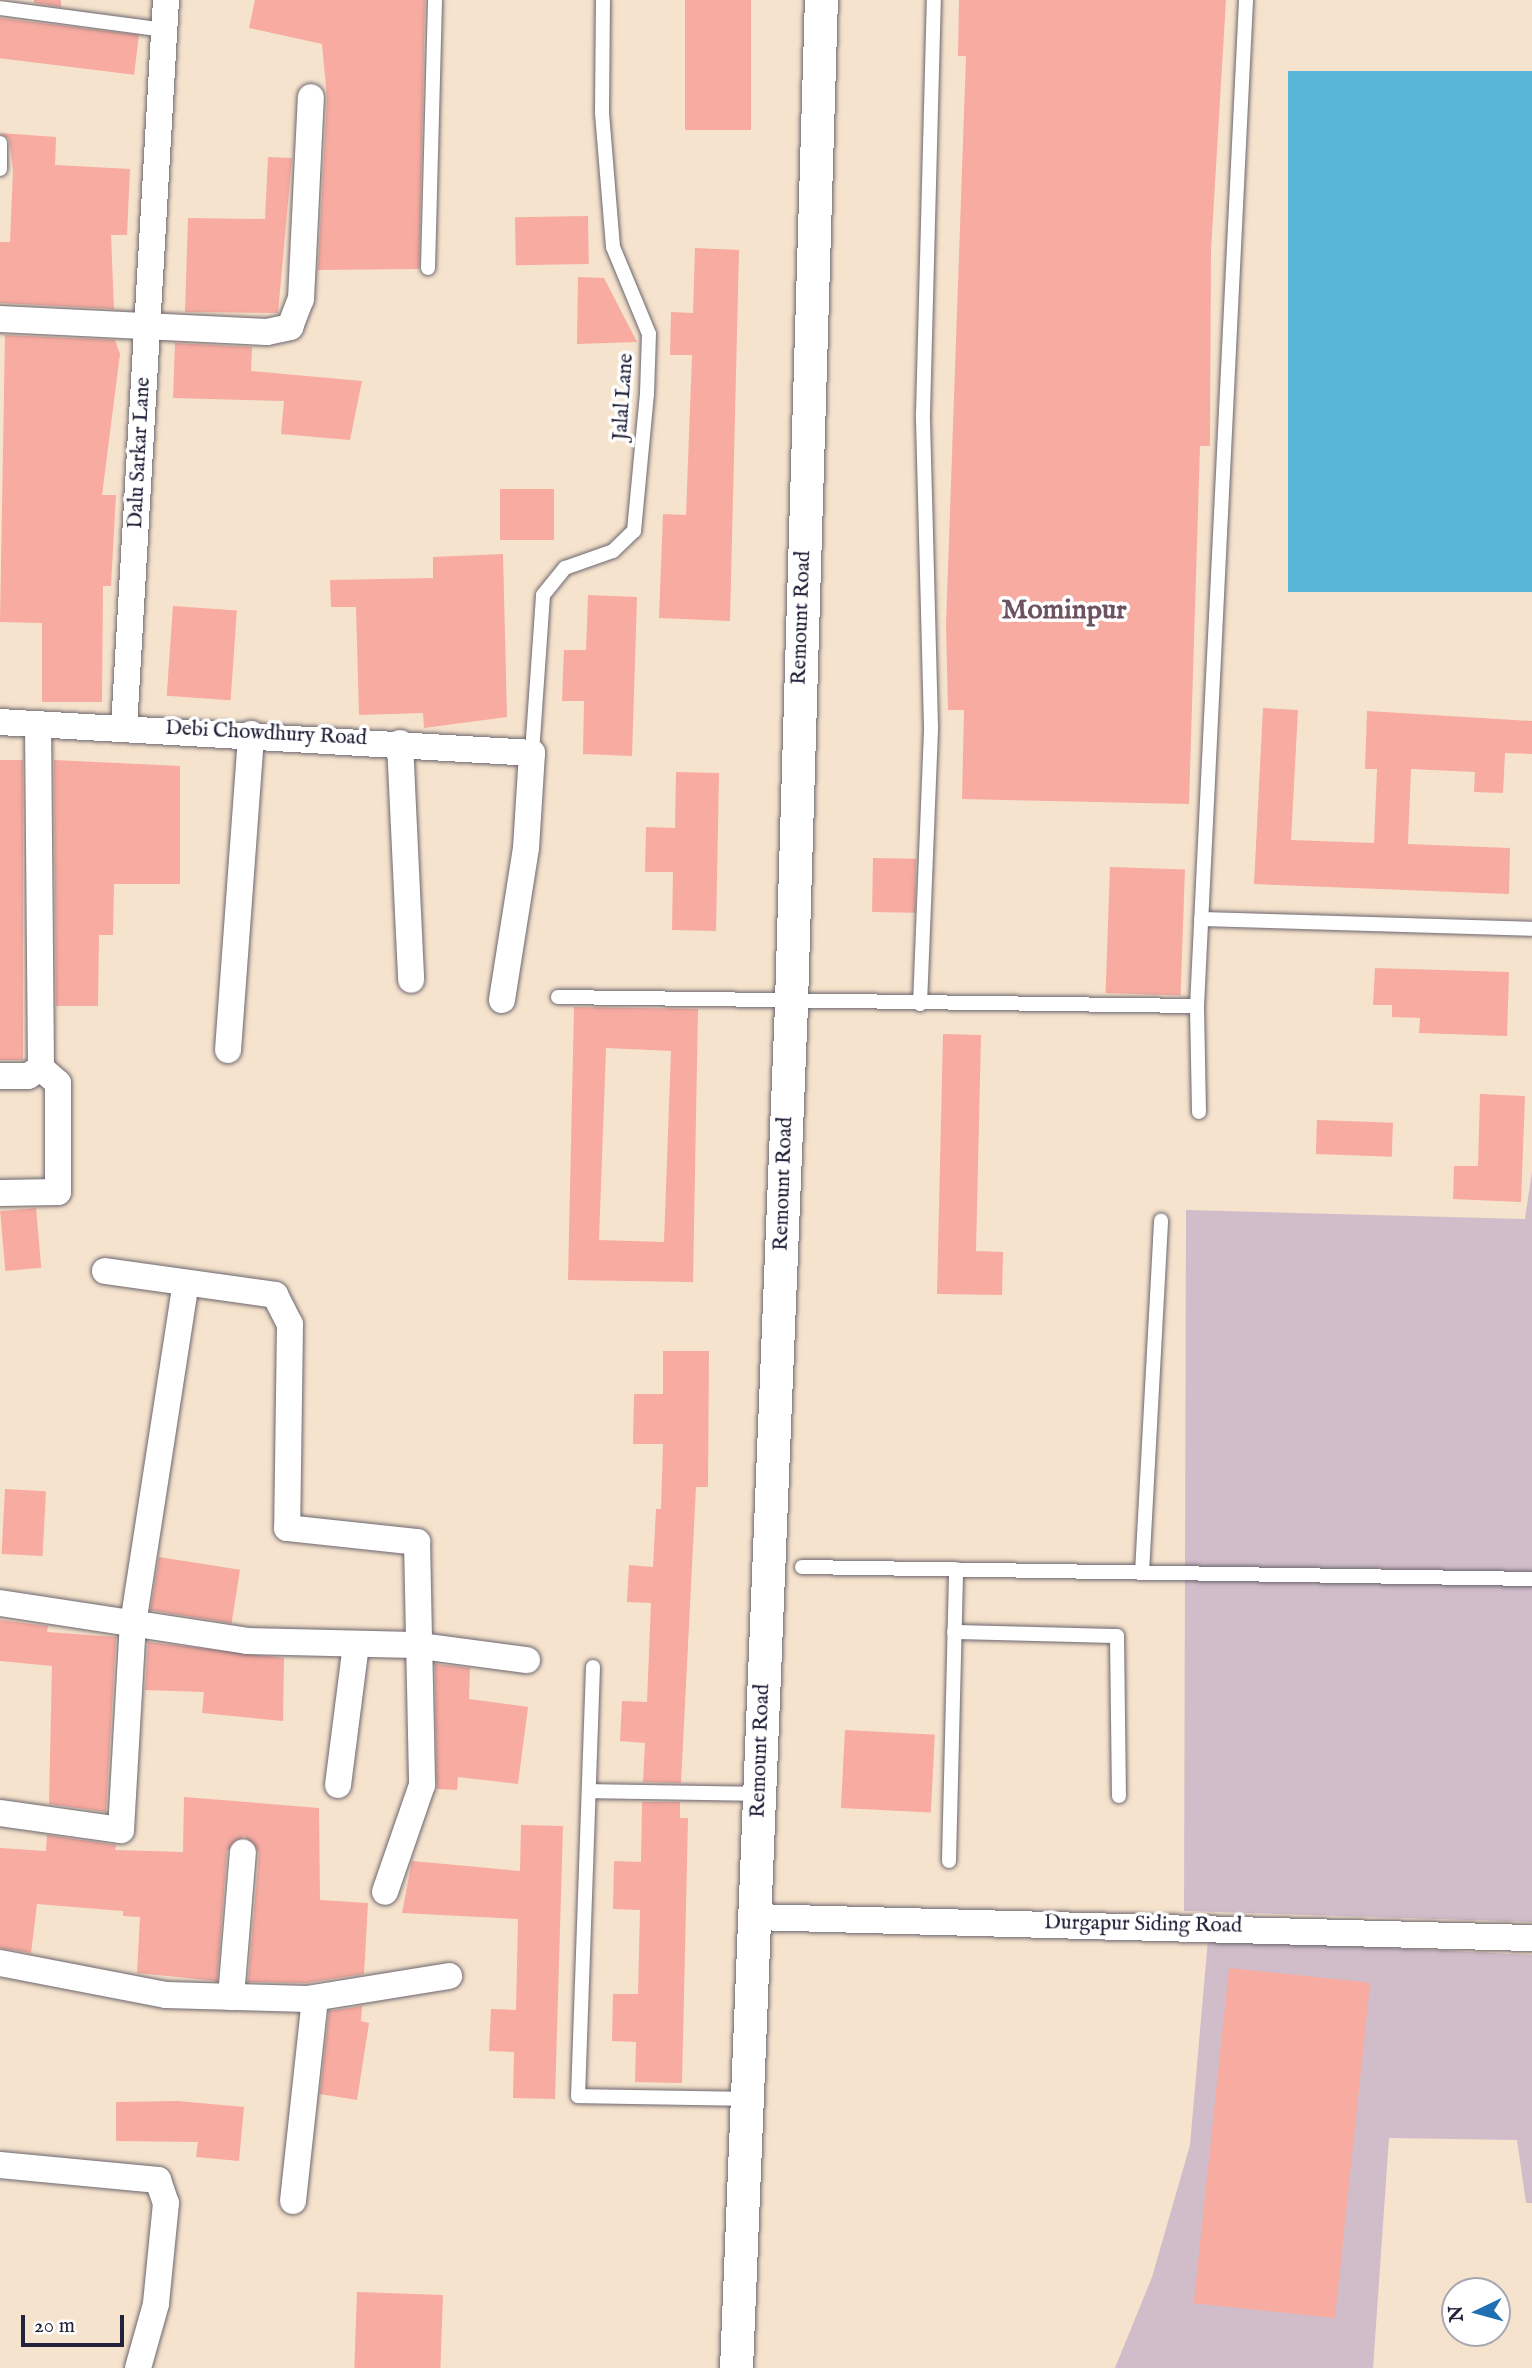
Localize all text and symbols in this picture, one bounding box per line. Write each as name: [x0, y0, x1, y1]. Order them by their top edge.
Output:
street label: Jalal Lane: [608, 353, 640, 441]
street label: Dalu Sarkar Lane: [123, 376, 157, 530]
street label: Remount Road: [787, 551, 817, 685]
district label: Mominpur: [1001, 594, 1127, 628]
street label: Debi Chowdhury Road: [165, 716, 367, 752]
street label: Remount Road: [769, 1117, 799, 1251]
street label: Remount Road: [746, 1684, 776, 1818]
street label: Durgapur Siding Road: [1044, 1911, 1242, 1939]
north arrow: [1441, 2277, 1511, 2347]
scale bar: [24, 2302, 128, 2346]
text: N: [1444, 2304, 1470, 2323]
text: 20 m: [34, 2313, 75, 2340]

